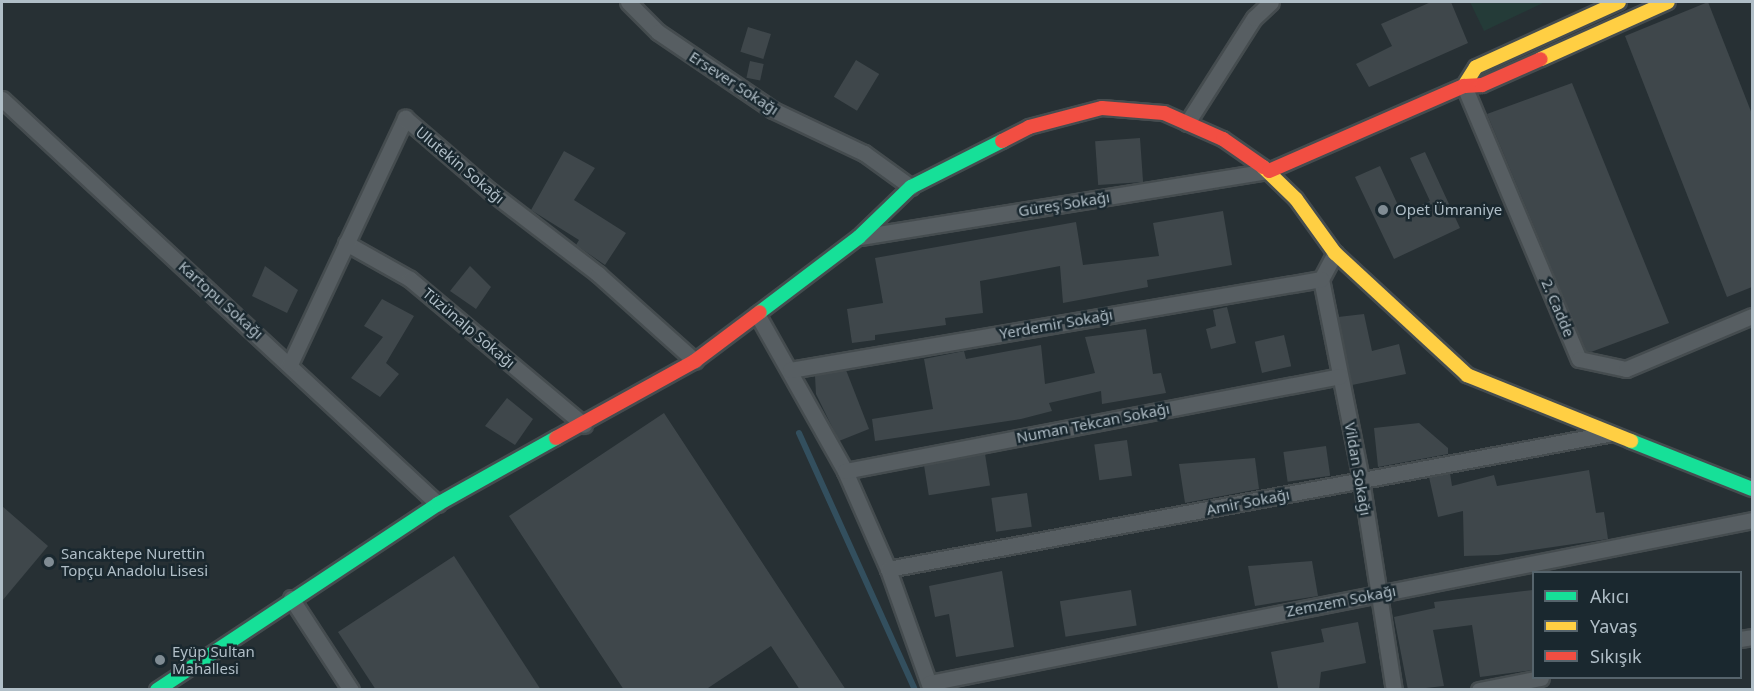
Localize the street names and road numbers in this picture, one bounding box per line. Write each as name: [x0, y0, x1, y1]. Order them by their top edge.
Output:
street label: Ersever Sokağı: [686, 47, 782, 119]
street label: Ulutekin Sokağı: [412, 123, 508, 207]
street label: Güreş Sokağı: [1017, 188, 1111, 220]
street label: Kartopu Sokağı: [175, 257, 267, 343]
street label: 2. Cadde: [1538, 276, 1578, 340]
street label: Tüzünalp Sokağı: [419, 284, 519, 372]
street label: Yerdemir Sokağı: [998, 305, 1114, 343]
street label: Numan Tekcan Sokağı: [1015, 399, 1171, 447]
street label: Vildan Sokağı: [1341, 421, 1375, 517]
street label: Amir Sokağı: [1205, 485, 1291, 519]
street label: Zemzem Sokağı: [1285, 582, 1397, 620]

